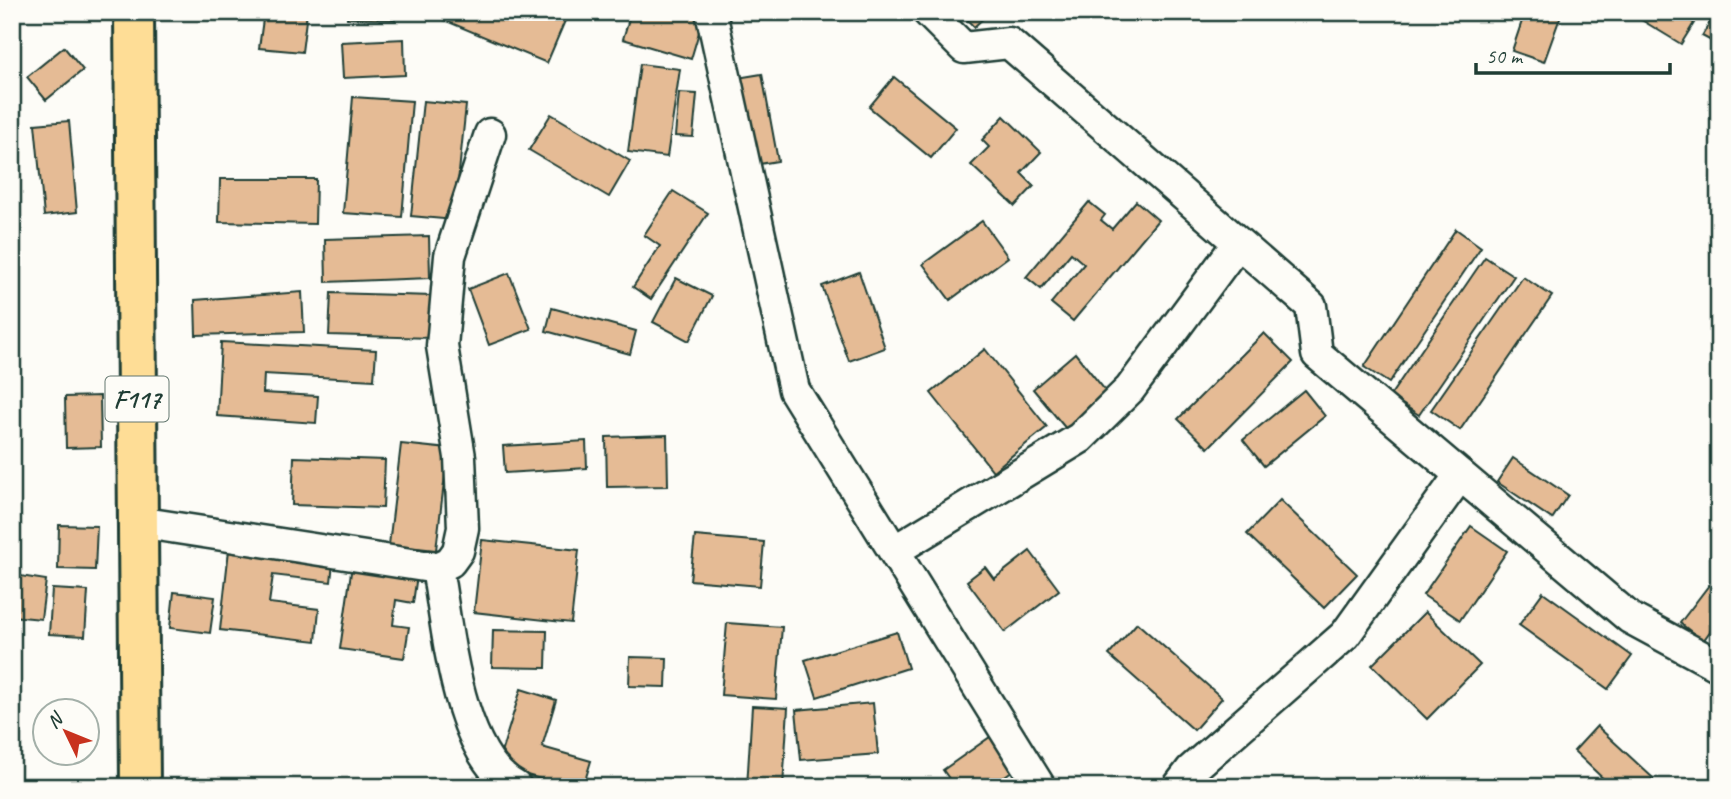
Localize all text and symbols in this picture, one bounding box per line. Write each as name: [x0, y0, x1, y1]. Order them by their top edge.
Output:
scale bar: [1476, 32, 1670, 76]
text: 50 m: [1486, 43, 1524, 69]
road number: F117: [106, 376, 168, 422]
north arrow: [32, 698, 102, 768]
text: N: [42, 706, 69, 734]

